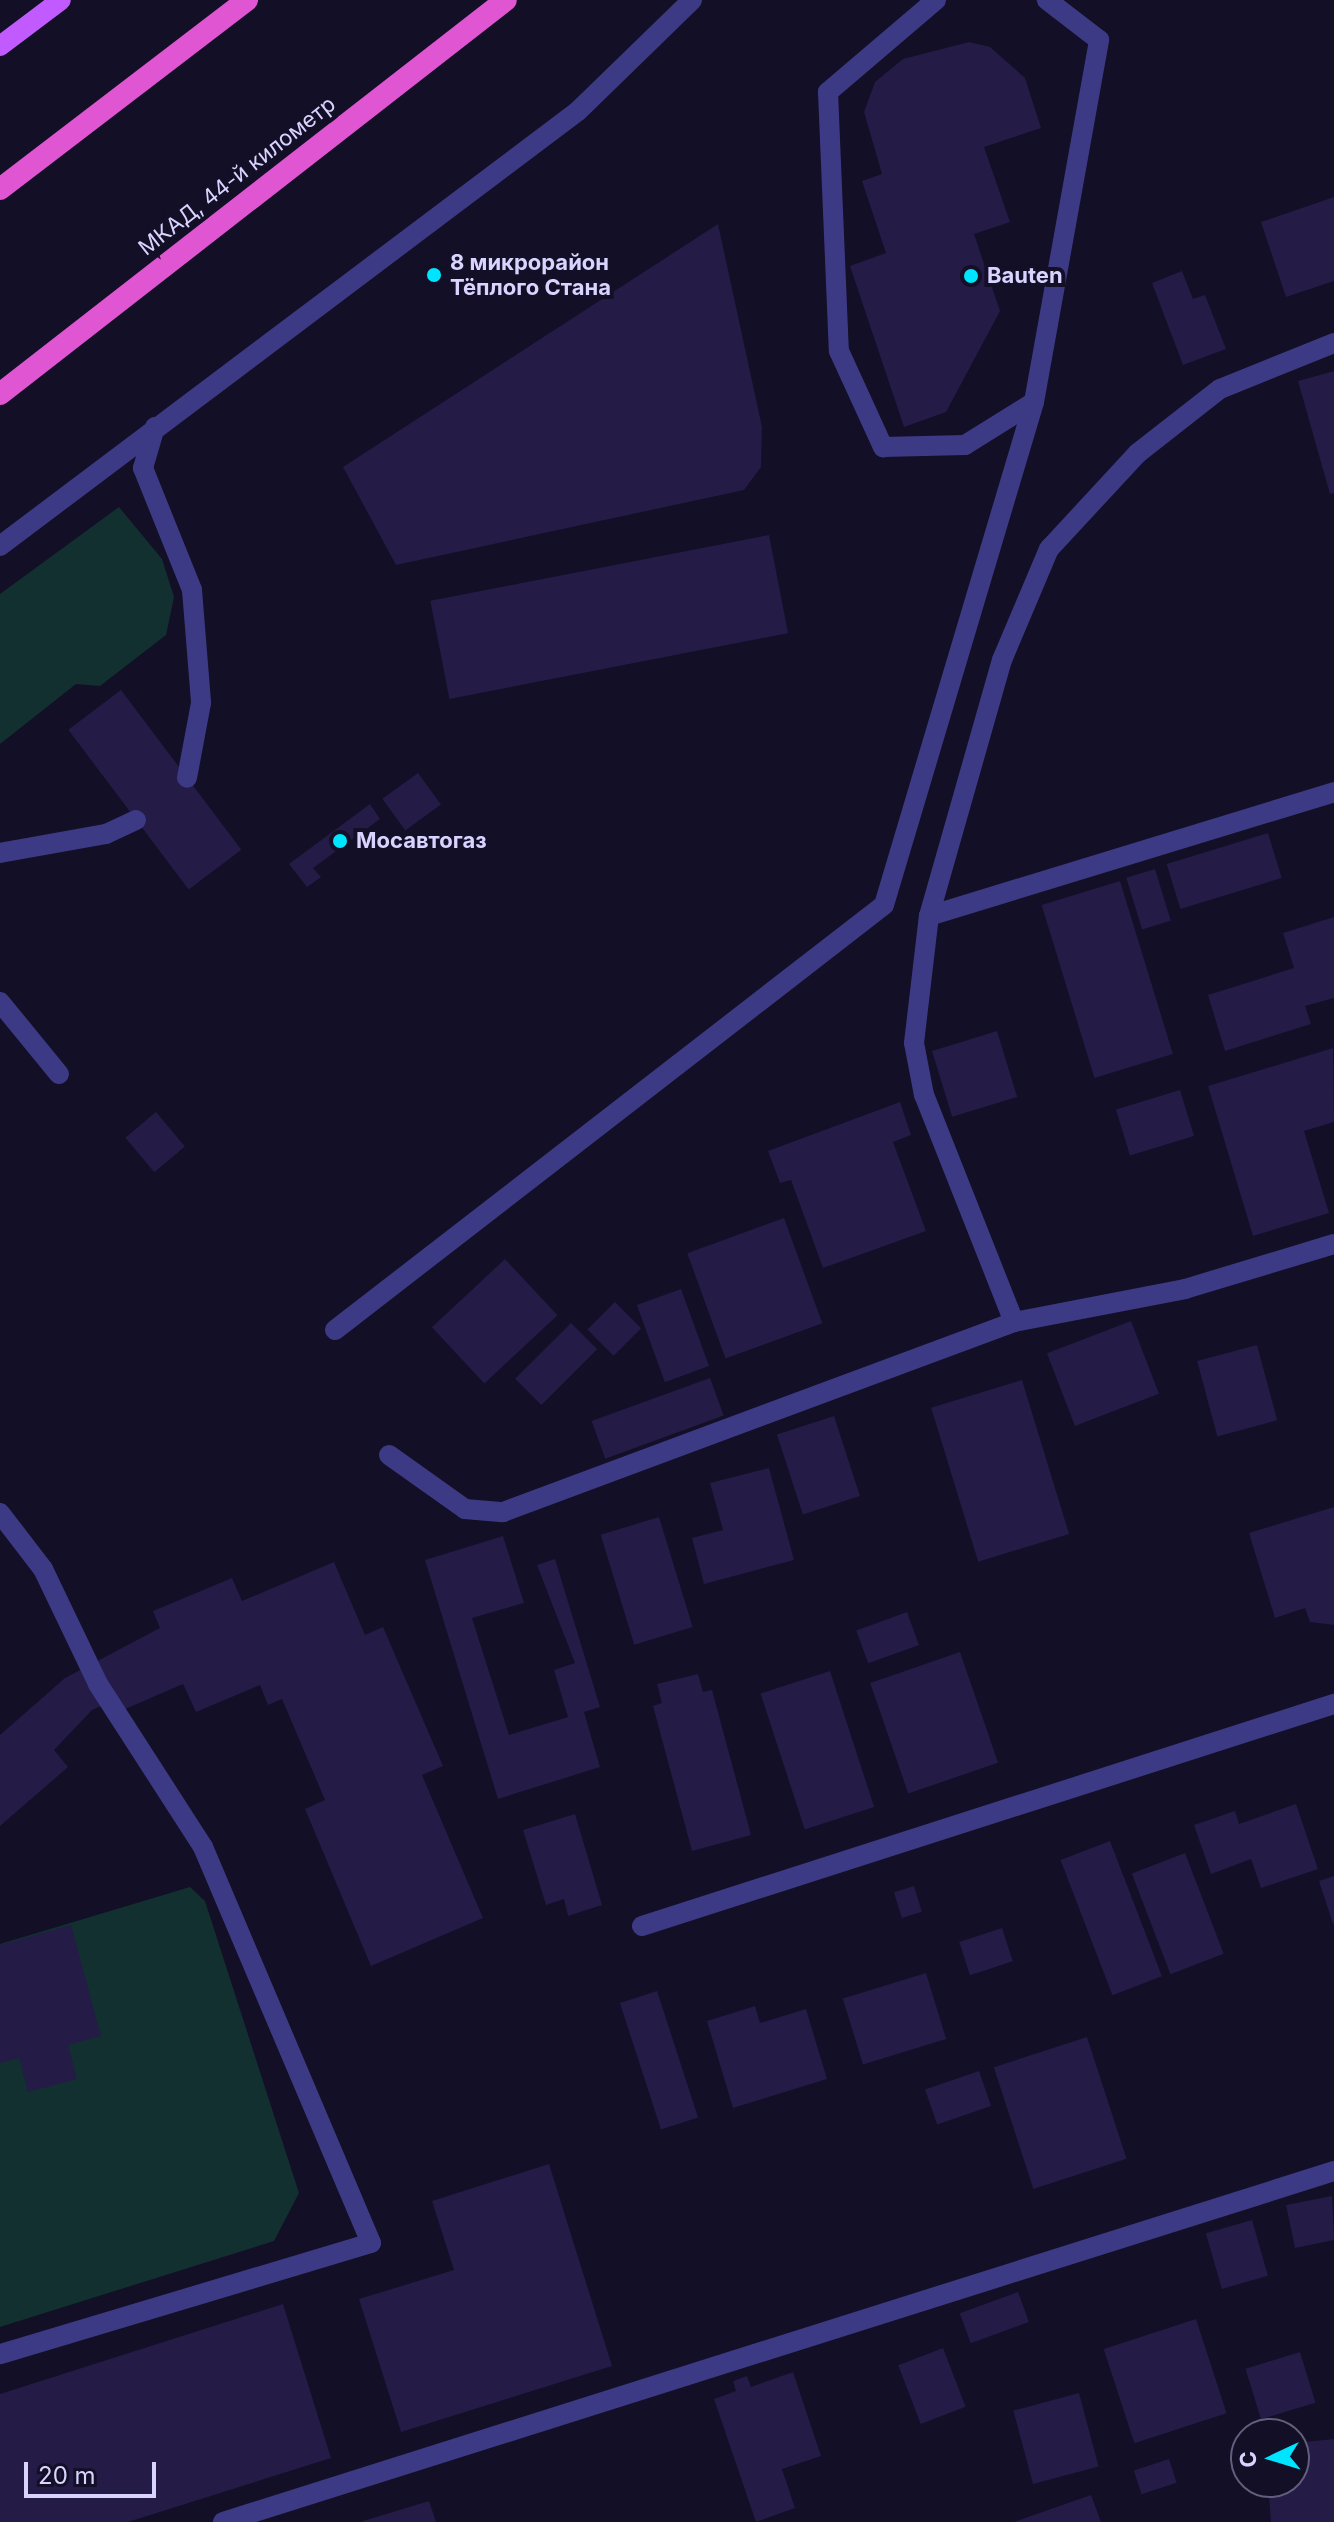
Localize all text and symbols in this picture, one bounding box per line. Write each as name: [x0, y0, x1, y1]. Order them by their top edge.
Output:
street label: МКАД, 44-й километр: [133, 91, 341, 261]
place label: 8 микрорайон Тёплого Стана: [450, 249, 611, 300]
place label: Bauten: [987, 263, 1063, 289]
marker: 8 микрорайон Тёплого Стана: [425, 266, 443, 284]
marker: Bauten: [962, 267, 980, 285]
place label: Мосавтогаз: [356, 828, 487, 854]
marker: Мосавтогаз: [331, 832, 349, 850]
north arrow: [1230, 2418, 1310, 2498]
scale bar: [28, 2446, 160, 2496]
text: С: [1235, 2451, 1262, 2469]
text: 20 m: [38, 2461, 96, 2490]

